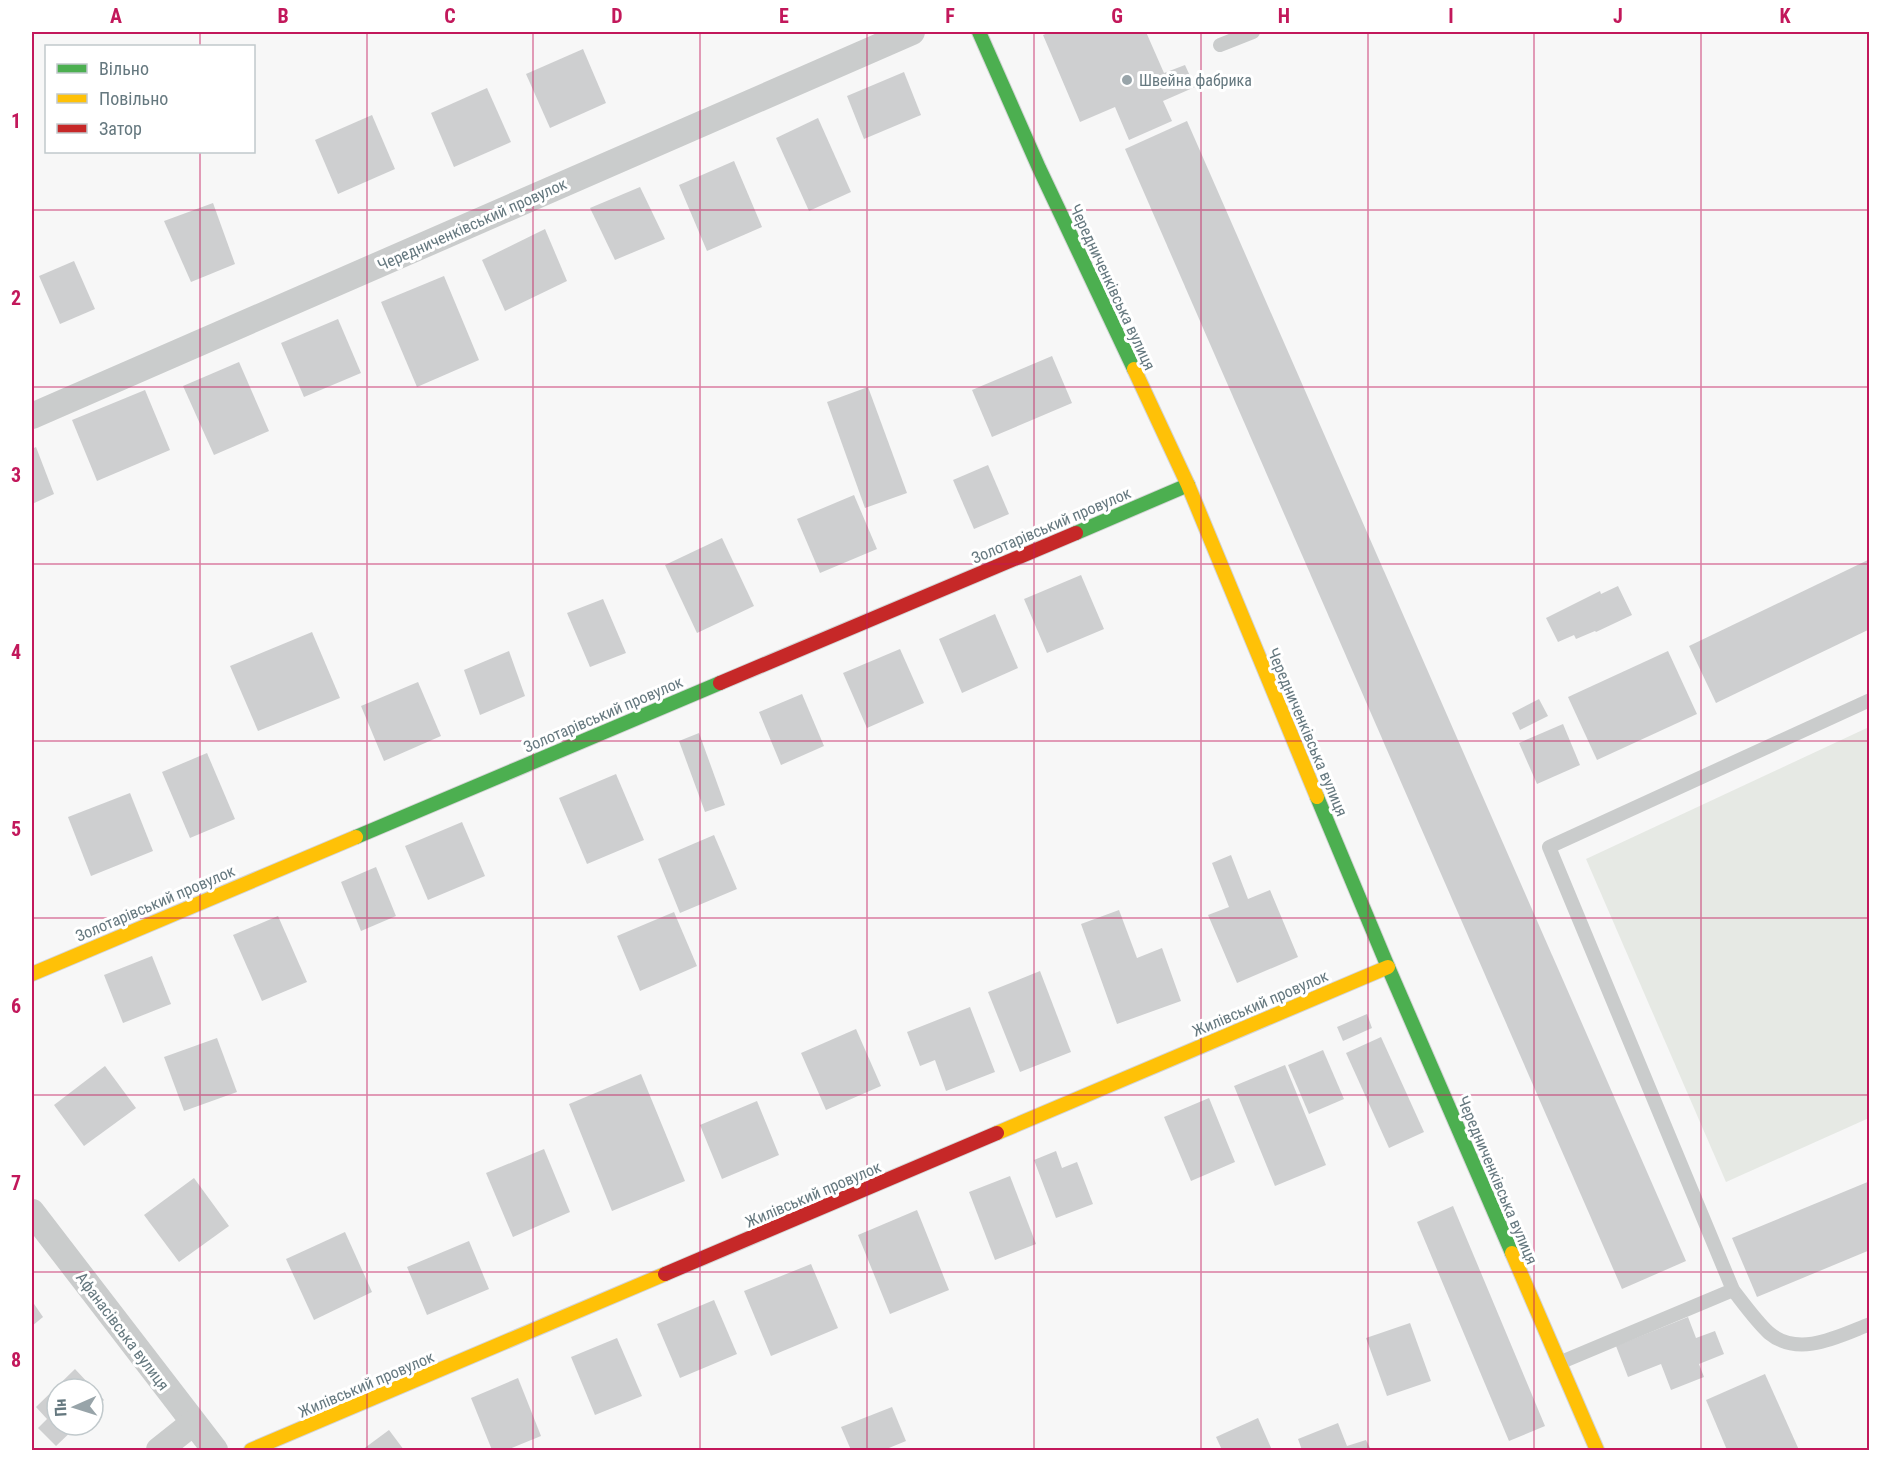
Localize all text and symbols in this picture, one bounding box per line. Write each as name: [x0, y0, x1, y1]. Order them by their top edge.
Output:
text: A: [110, 4, 122, 28]
text: B: [277, 4, 289, 28]
text: C: [444, 4, 456, 28]
text: D: [611, 4, 623, 28]
text: E: [779, 4, 789, 28]
text: F: [945, 4, 955, 28]
text: G: [1111, 4, 1123, 28]
text: H: [1278, 4, 1290, 28]
text: I: [1448, 4, 1454, 28]
text: J: [1613, 4, 1623, 28]
text: K: [1779, 4, 1791, 28]
legend: [45, 45, 255, 153]
text: Вільно: [99, 58, 149, 79]
place label: Швейна фабрика: [1139, 71, 1252, 90]
marker: Швейна фабрика: [1120, 73, 1134, 87]
text: Повільно: [99, 88, 168, 109]
text: 1: [11, 109, 21, 133]
text: Затор: [99, 118, 142, 139]
street label: Чередниченківський провулок: [375, 174, 570, 275]
street label: Чередниченківська вулиця: [1066, 201, 1159, 373]
text: 2: [11, 286, 21, 310]
text: 3: [11, 463, 21, 487]
street label: Золотарівський провулок: [969, 483, 1134, 568]
text: 4: [11, 640, 21, 664]
street label: Чередниченківська вулиця: [1263, 645, 1352, 819]
street label: Золотарівський провулок: [521, 672, 686, 757]
text: 5: [11, 817, 21, 841]
street label: Золотарівський провулок: [73, 861, 238, 946]
street label: Жилівський провулок: [1189, 966, 1331, 1041]
text: 6: [11, 994, 21, 1018]
street label: Чередниченківська вулиця: [1453, 1093, 1542, 1267]
street label: Жилівський провулок: [742, 1157, 884, 1232]
text: 7: [11, 1171, 21, 1195]
street label: Афанасівська вулиця: [72, 1269, 173, 1394]
street label: Жилівський провулок: [295, 1347, 437, 1422]
text: 8: [11, 1348, 21, 1372]
north arrow: [45, 1377, 105, 1437]
text: Пн: [51, 1398, 70, 1417]

